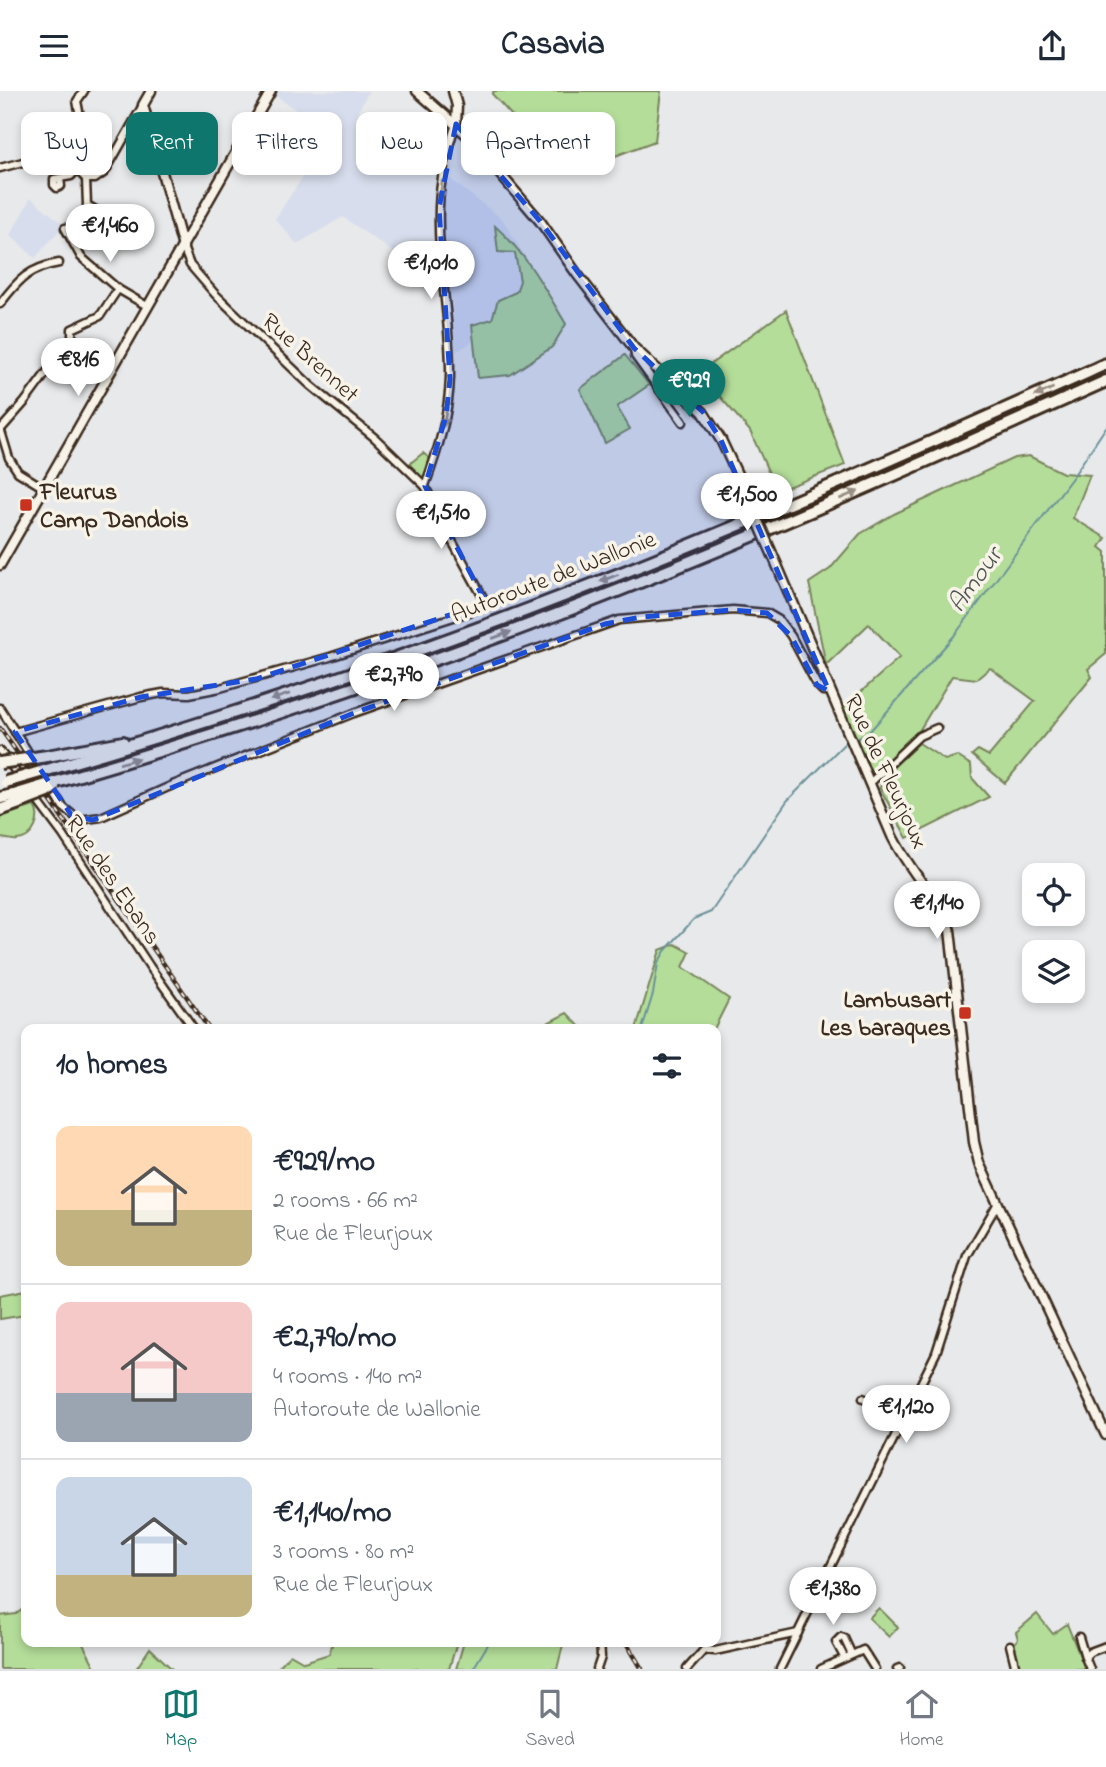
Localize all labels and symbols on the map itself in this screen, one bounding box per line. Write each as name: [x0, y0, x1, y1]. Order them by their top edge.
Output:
one-way arrow: [436, 179, 447, 201]
pin: €1,460: [53, 205, 167, 264]
pin: €1,010: [374, 241, 488, 301]
street label: Rue Brennet: [253, 306, 366, 412]
pin: €816: [37, 338, 119, 398]
pin: €929: [648, 359, 730, 419]
one-way arrow: [1033, 387, 1054, 398]
one-way arrow: [439, 406, 450, 428]
pin: €1,500: [690, 473, 804, 533]
place label: Fleurus Camp Dandois: [39, 476, 189, 539]
one-way arrow: [838, 489, 859, 500]
pin: €1,510: [384, 491, 498, 551]
marker: Fleurus Camp Dandois: [18, 497, 34, 513]
street label: Autoroute de Wallonie: [447, 523, 662, 633]
water label: Amour: [940, 538, 1015, 621]
one-way arrow: [599, 573, 620, 584]
one-way arrow: [491, 629, 512, 640]
pin: €2,790: [337, 653, 451, 713]
street label: Rue de Fleurjoux: [834, 689, 936, 855]
one-way arrow: [270, 692, 291, 703]
one-way arrow: [118, 755, 139, 765]
street label: Rue des Ebans: [55, 808, 168, 953]
pin: €1,140: [880, 881, 994, 941]
place label: Lambusart Les baraques: [821, 984, 952, 1047]
marker: Lambusart Les baraques: [957, 1005, 973, 1021]
pin: €1,120: [849, 1385, 963, 1445]
pin: €1,380: [776, 1567, 890, 1627]

